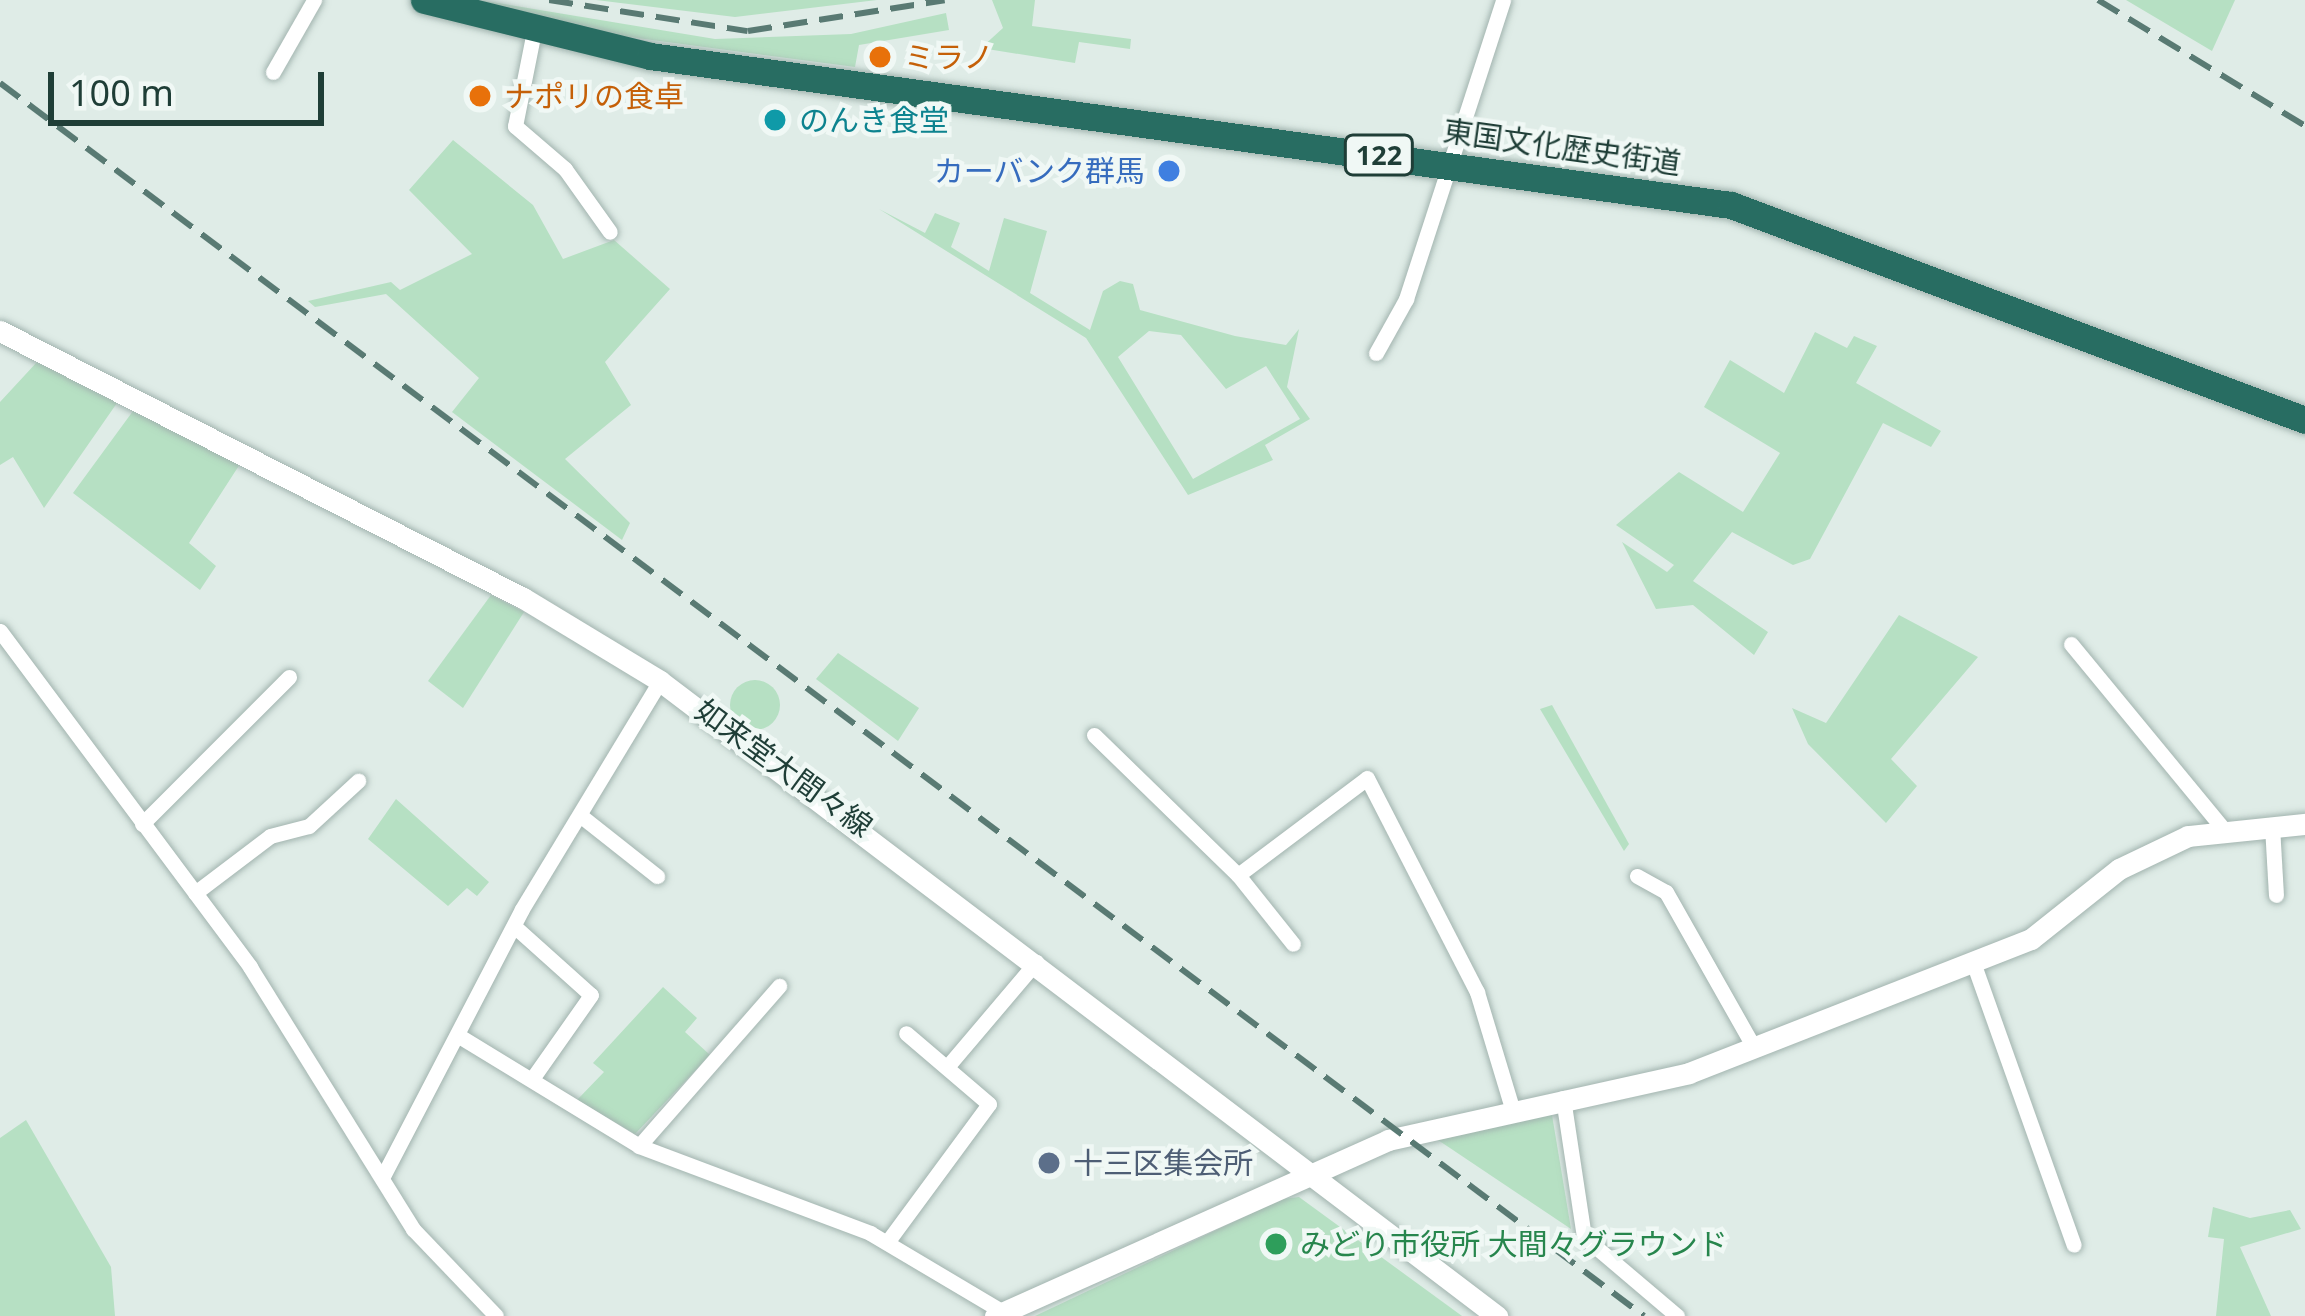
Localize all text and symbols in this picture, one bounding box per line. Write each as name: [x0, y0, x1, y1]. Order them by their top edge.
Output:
place label: ミラノ: [904, 39, 994, 75]
marker: ミラノ: [867, 44, 893, 70]
scale bar: [54, 48, 330, 122]
text: 100 m: [69, 68, 174, 117]
place label: ナポリの食卓: [504, 78, 684, 114]
marker: ナポリの食卓: [467, 83, 493, 109]
place label: のんき食堂: [799, 102, 949, 138]
marker: のんき食堂: [762, 107, 788, 133]
street label: 東国文化歴史街道: [1441, 112, 1683, 182]
road number: 122: [1343, 134, 1415, 176]
place label: カーバンク群馬: [935, 153, 1145, 189]
marker: カーバンク群馬: [1156, 158, 1182, 184]
street label: 如来堂大間々線: [688, 692, 880, 844]
place label: 十三区集会所: [1073, 1145, 1253, 1181]
marker: 十三区集会所: [1036, 1150, 1062, 1176]
place label: みどり市役所 大間々グラウンド: [1300, 1226, 1728, 1262]
marker: みどり市役所 大間々グラウンド: [1263, 1231, 1289, 1257]

